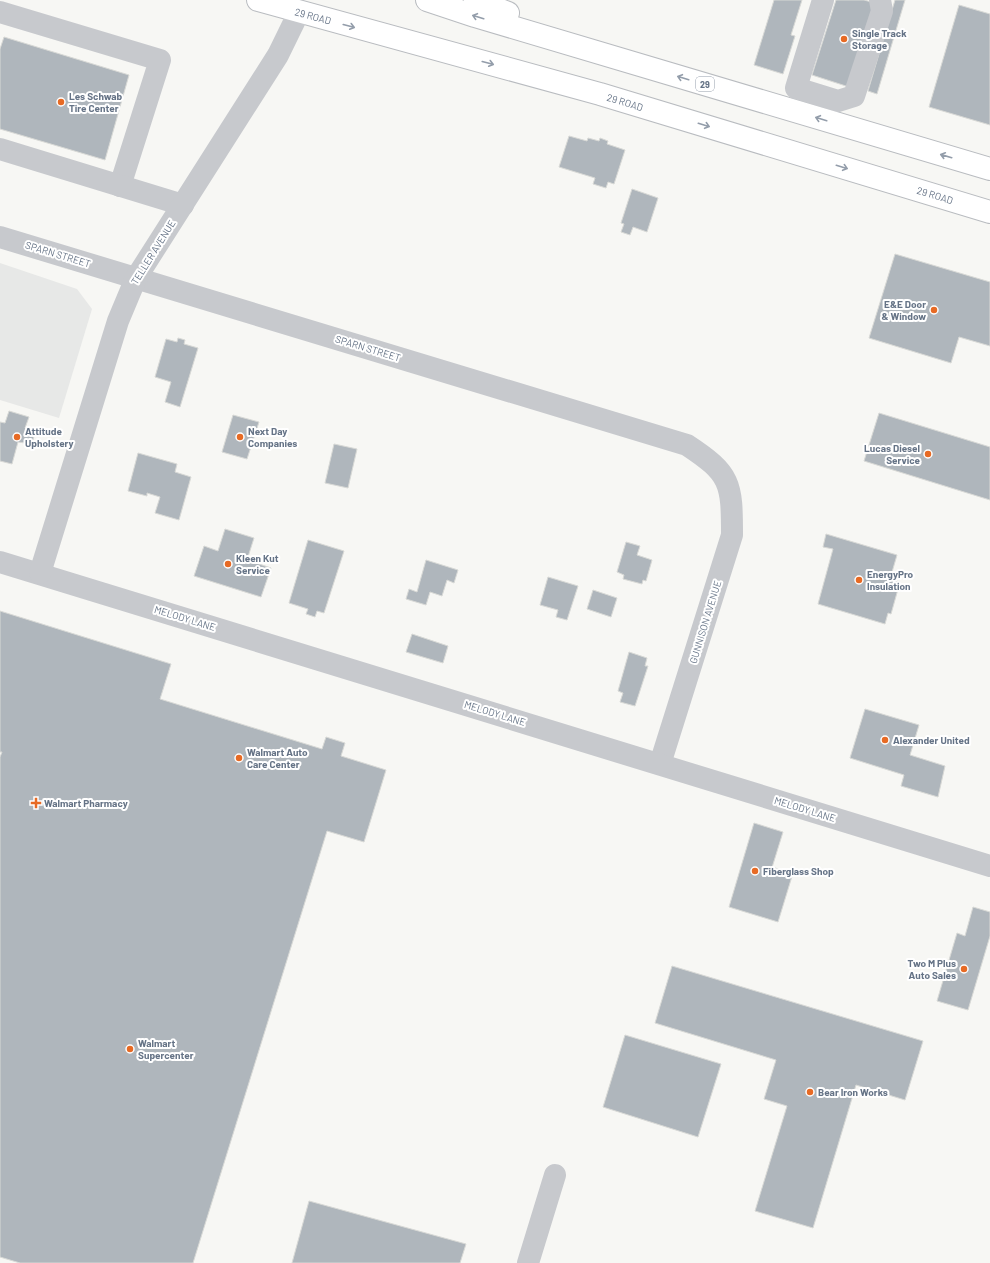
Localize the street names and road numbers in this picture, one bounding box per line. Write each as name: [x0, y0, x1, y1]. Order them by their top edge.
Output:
street label: 29 ROAD: [294, 5, 332, 27]
road number: 29: [696, 77, 714, 91]
street label: 29 ROAD: [605, 91, 645, 113]
street label: 29 ROAD: [915, 184, 955, 206]
street label: TELLER AVENUE: [128, 217, 178, 287]
street label: SPARN STREET: [24, 238, 92, 270]
street label: SPARN STREET: [334, 332, 402, 364]
street label: GUNNISON AVENUE: [687, 579, 723, 665]
street label: MELODY LANE: [153, 603, 217, 633]
street label: MELODY LANE: [463, 698, 527, 728]
street label: MELODY LANE: [773, 794, 837, 824]

